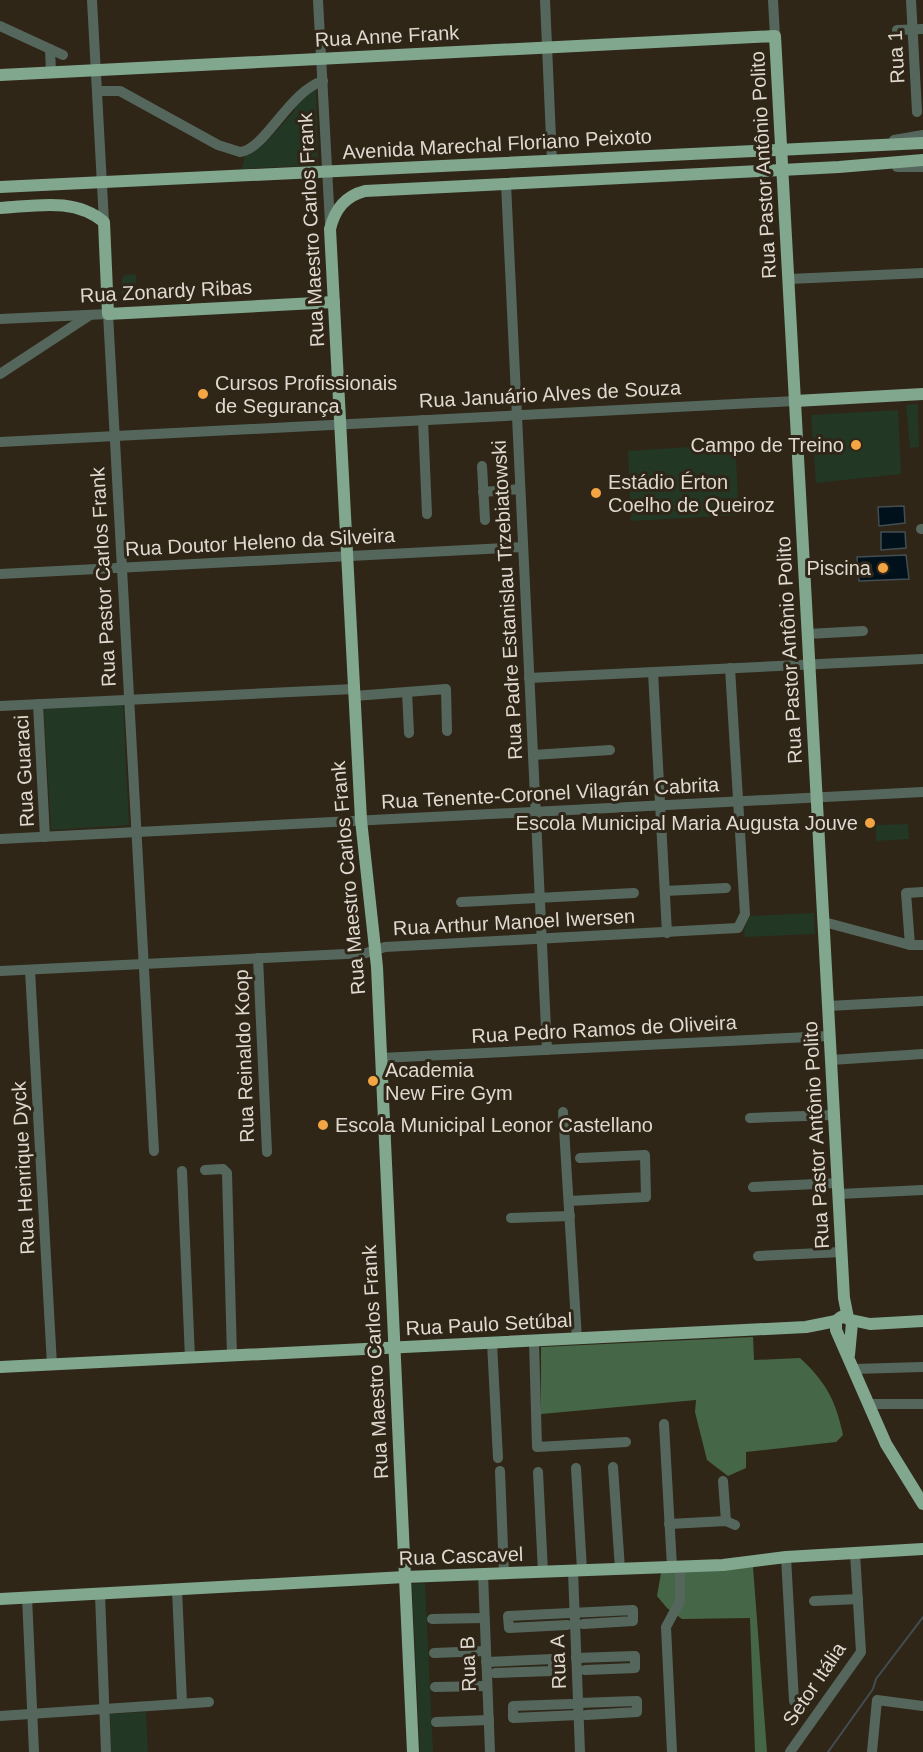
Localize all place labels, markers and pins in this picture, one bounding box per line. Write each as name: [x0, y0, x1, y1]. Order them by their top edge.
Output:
place label: Cursos Profissionais de Segurança: [215, 372, 397, 417]
marker: Cursos Profissionais de Segurança: [196, 387, 210, 401]
place label: Campo de Treino: [691, 434, 844, 456]
marker: Campo de Treino: [849, 438, 863, 452]
place label: Estádio Érton Coelho de Queiroz: [608, 471, 775, 516]
marker: Estádio Érton Coelho de Queiroz: [589, 486, 603, 500]
place label: Piscina: [807, 557, 872, 579]
marker: Piscina: [876, 561, 890, 575]
place label: Escola Municipal Maria Augusta Jouve: [516, 812, 858, 834]
marker: Escola Municipal Maria Augusta Jouve: [863, 816, 877, 830]
place label: Academia New Fire Gym: [385, 1059, 513, 1104]
marker: Academia New Fire Gym: [366, 1074, 380, 1088]
place label: Escola Municipal Leonor Castellano: [335, 1114, 653, 1136]
marker: Escola Municipal Leonor Castellano: [316, 1118, 330, 1132]

